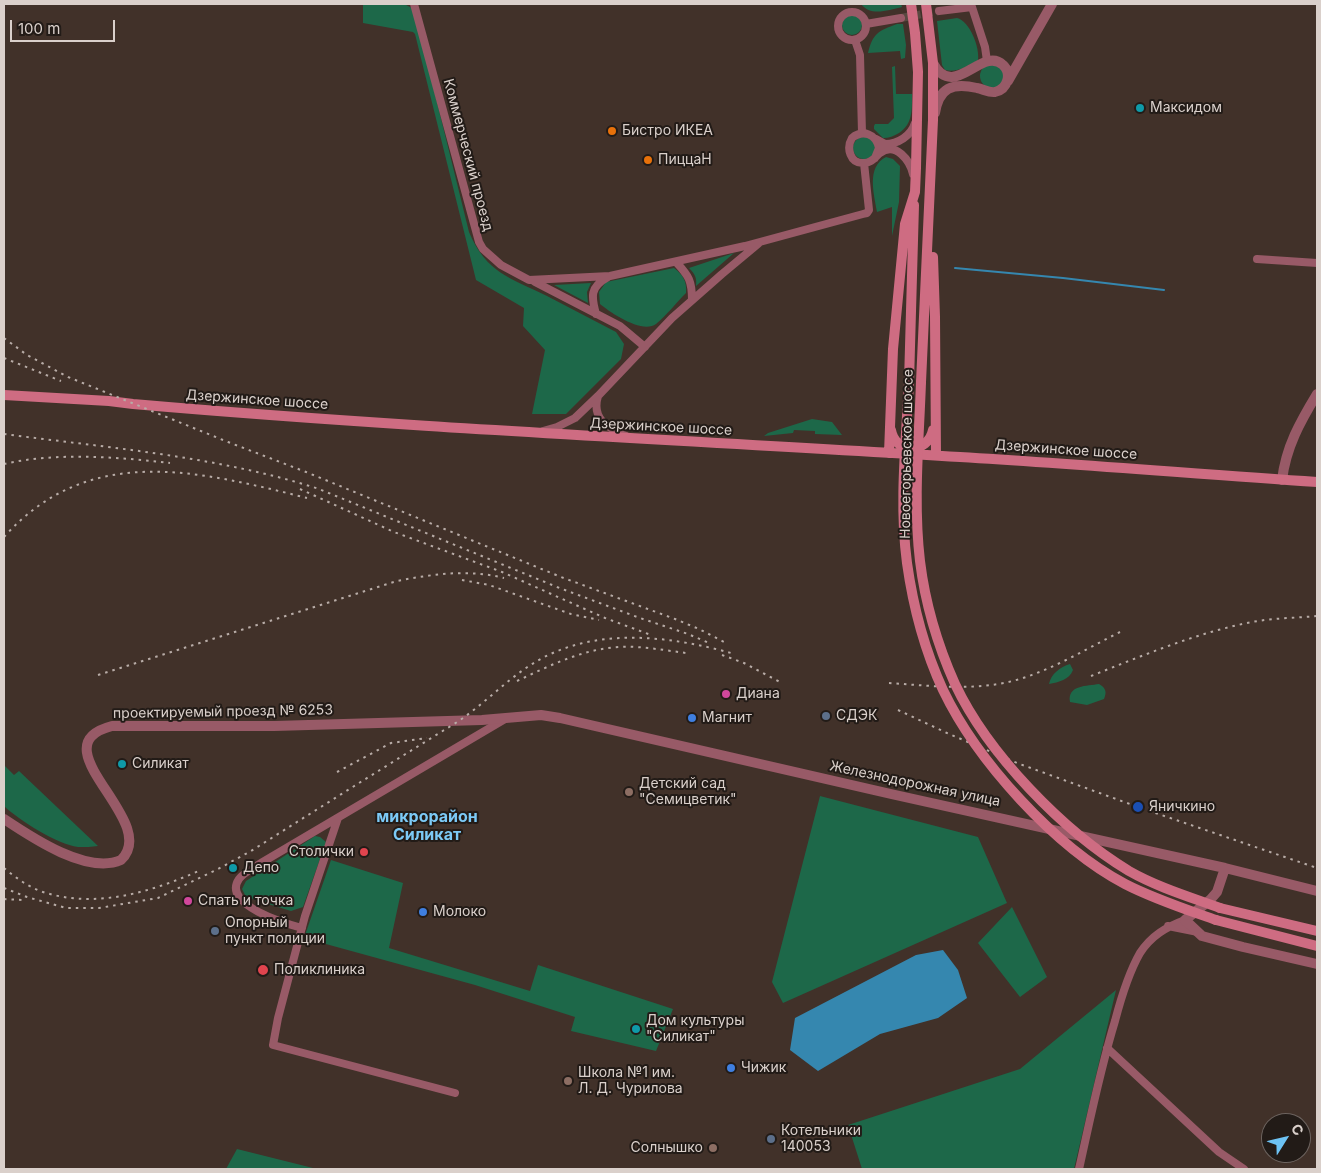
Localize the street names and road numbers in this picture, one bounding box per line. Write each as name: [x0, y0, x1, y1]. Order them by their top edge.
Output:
street label: Коммерческий проезд: [440, 77, 496, 233]
street label: Новоегорьевское шоссе: [897, 369, 917, 539]
street label: Дзержинское шоссе: [185, 387, 329, 413]
street label: Дзержинское шоссе: [589, 415, 733, 439]
street label: Дзержинское шоссе: [994, 437, 1138, 463]
street label: проектируемый проезд № 6253: [113, 702, 333, 722]
street label: Железнодорожная улица: [828, 758, 1002, 810]

